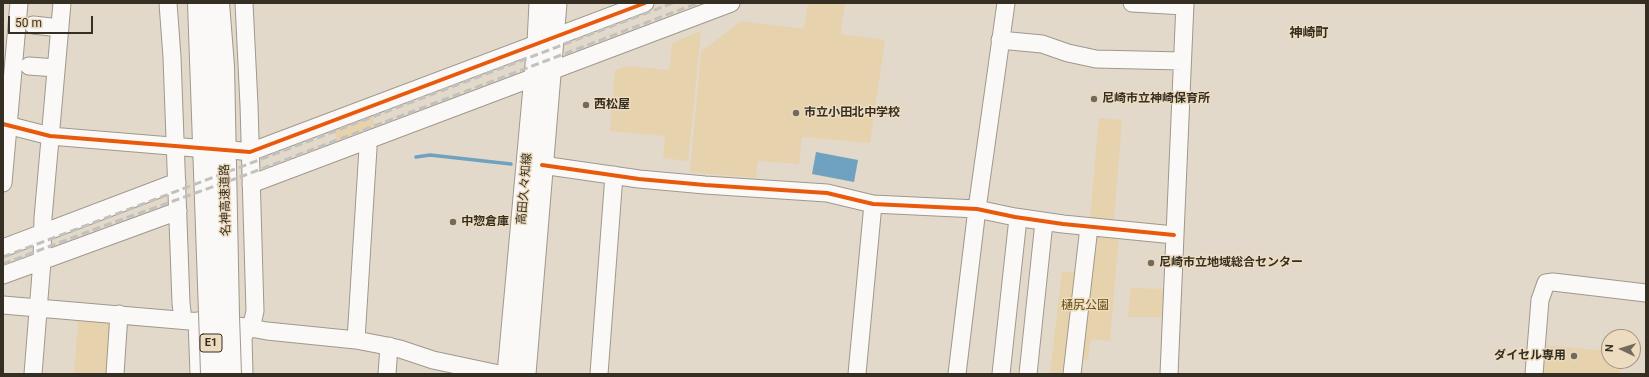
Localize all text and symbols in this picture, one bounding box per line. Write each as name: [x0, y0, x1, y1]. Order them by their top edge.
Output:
scale bar: [10, 8, 95, 34]
text: 50 m: [15, 16, 42, 30]
district label: 神崎町: [1290, 26, 1328, 42]
place label: 尼崎市立神崎保育所: [1102, 92, 1210, 106]
marker: 尼崎市立神崎保育所: [1089, 94, 1099, 104]
place label: 西松屋: [594, 98, 630, 112]
marker: 西松屋: [581, 100, 591, 110]
place label: 市立小田北中学校: [804, 106, 900, 120]
marker: 市立小田北中学校: [791, 108, 801, 118]
street label: 高田久々知線: [515, 153, 535, 225]
street label: 名神高速道路: [218, 164, 234, 236]
place label: 中惣倉庫: [461, 215, 509, 229]
marker: 中惣倉庫: [448, 217, 458, 227]
place label: 尼崎市立地域総合センター: [1159, 256, 1303, 270]
marker: 尼崎市立地域総合センター: [1146, 258, 1156, 268]
park label: 樋尻公園: [1061, 299, 1109, 313]
north arrow: [1601, 329, 1641, 369]
road number: E1: [200, 334, 222, 352]
text: N: [1603, 344, 1616, 353]
place label: ダイセル専用: [1494, 349, 1566, 363]
marker: ダイセル専用: [1569, 351, 1579, 361]

